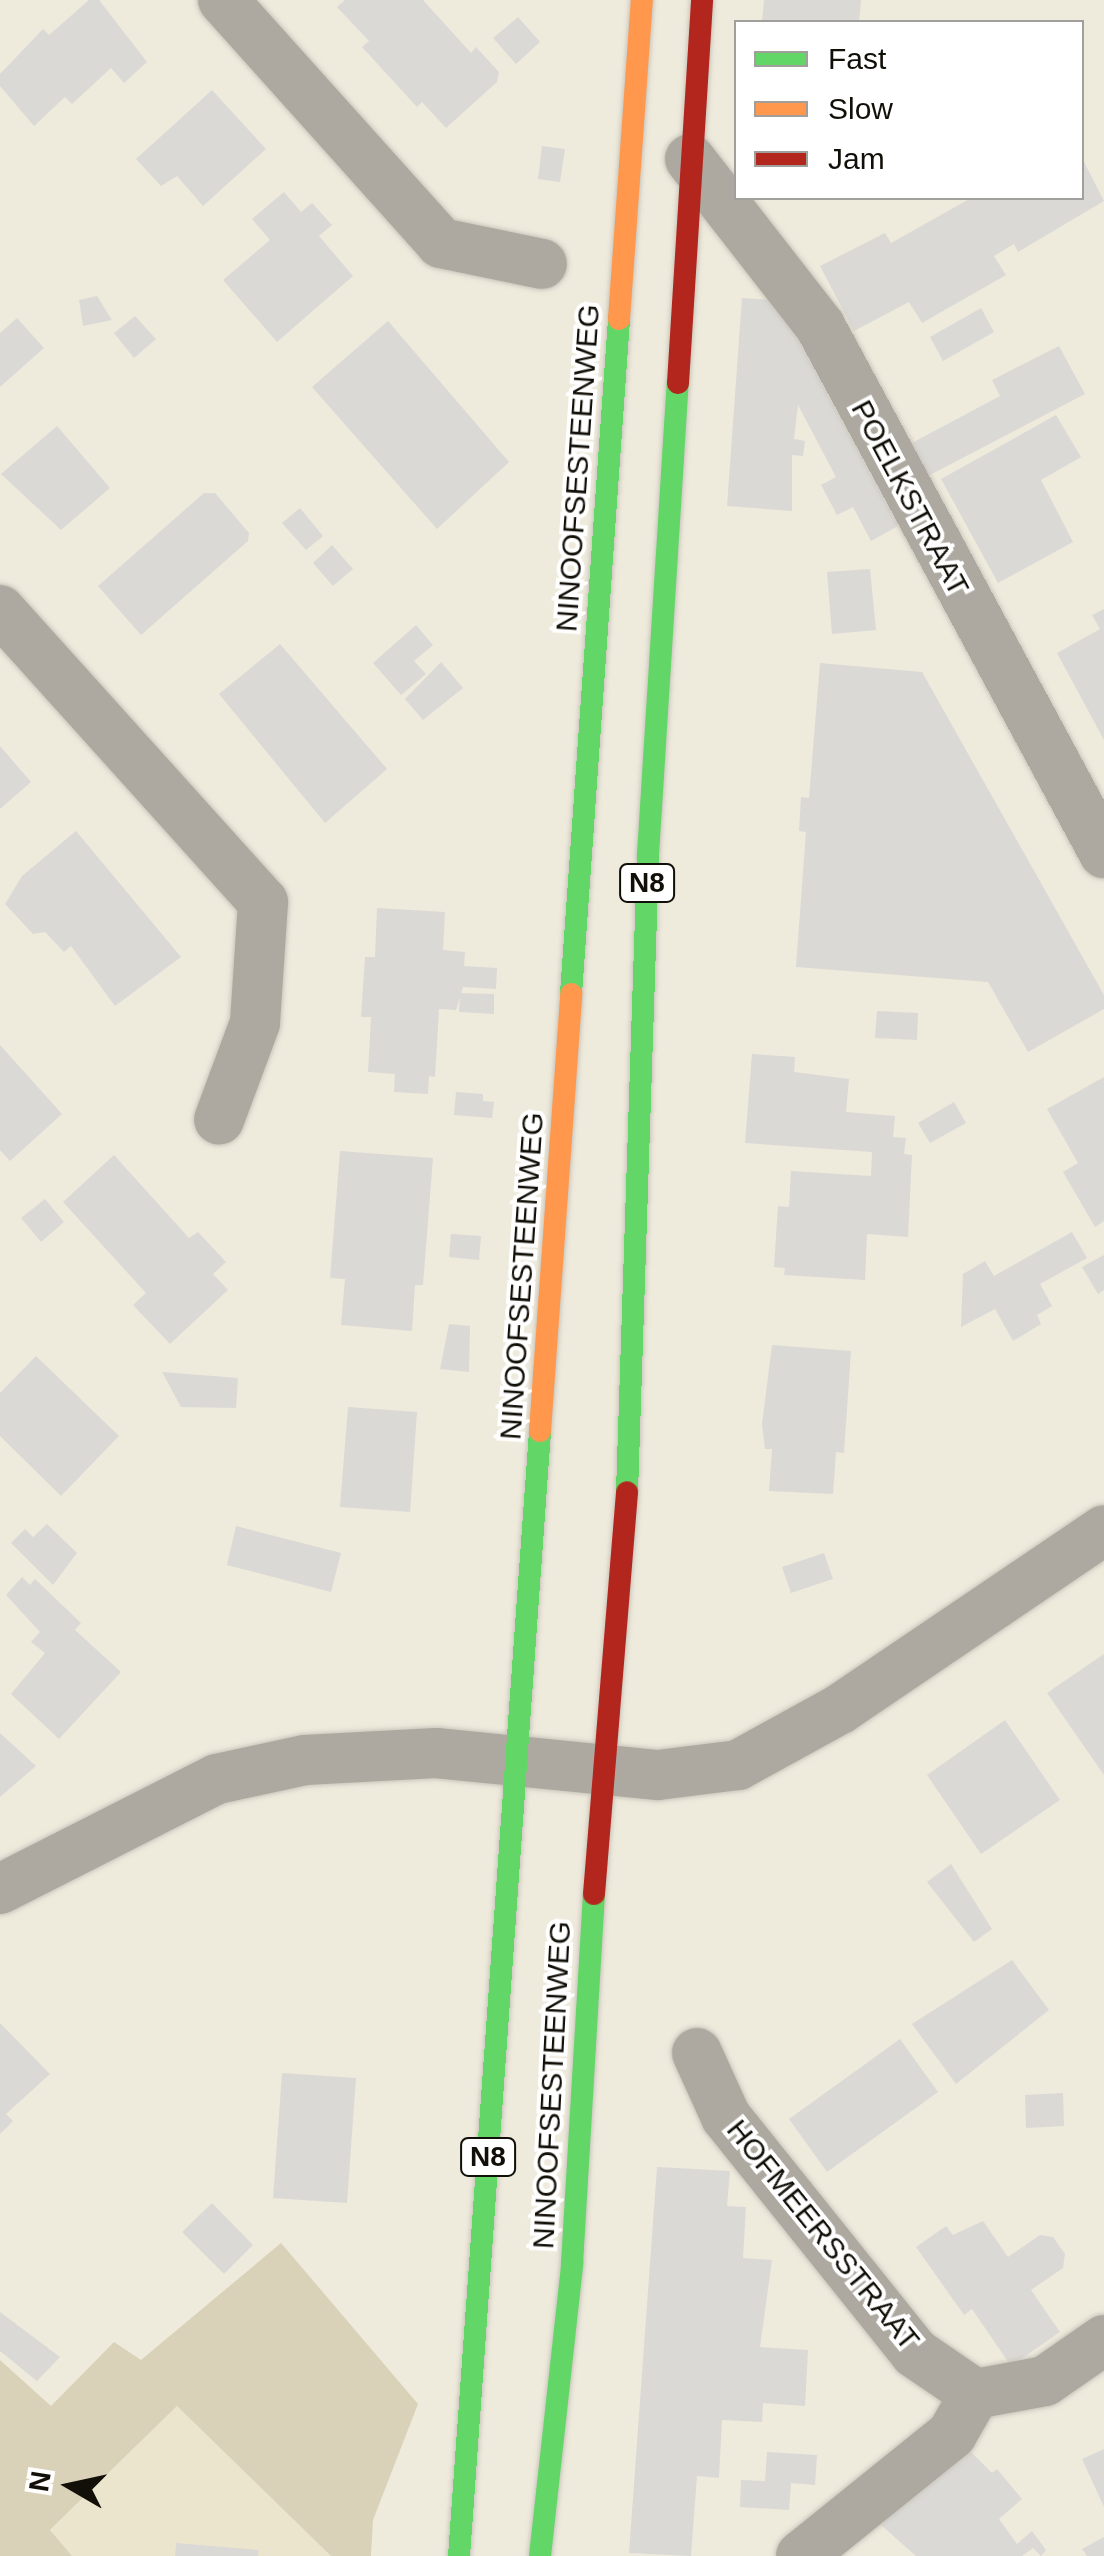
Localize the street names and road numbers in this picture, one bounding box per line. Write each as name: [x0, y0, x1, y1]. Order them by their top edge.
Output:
street label: NINOOFSESTEENWEG: [549, 303, 607, 633]
street label: POELKSTRAAT: [843, 394, 977, 602]
road number: N8: [617, 860, 677, 906]
street label: NINOOFSESTEENWEG: [493, 1111, 551, 1441]
street label: NINOOFSESTEENWEG: [525, 1920, 579, 2250]
street label: HOFMEERSSTRAAT: [719, 2112, 927, 2358]
road number: N8: [458, 2134, 518, 2180]

